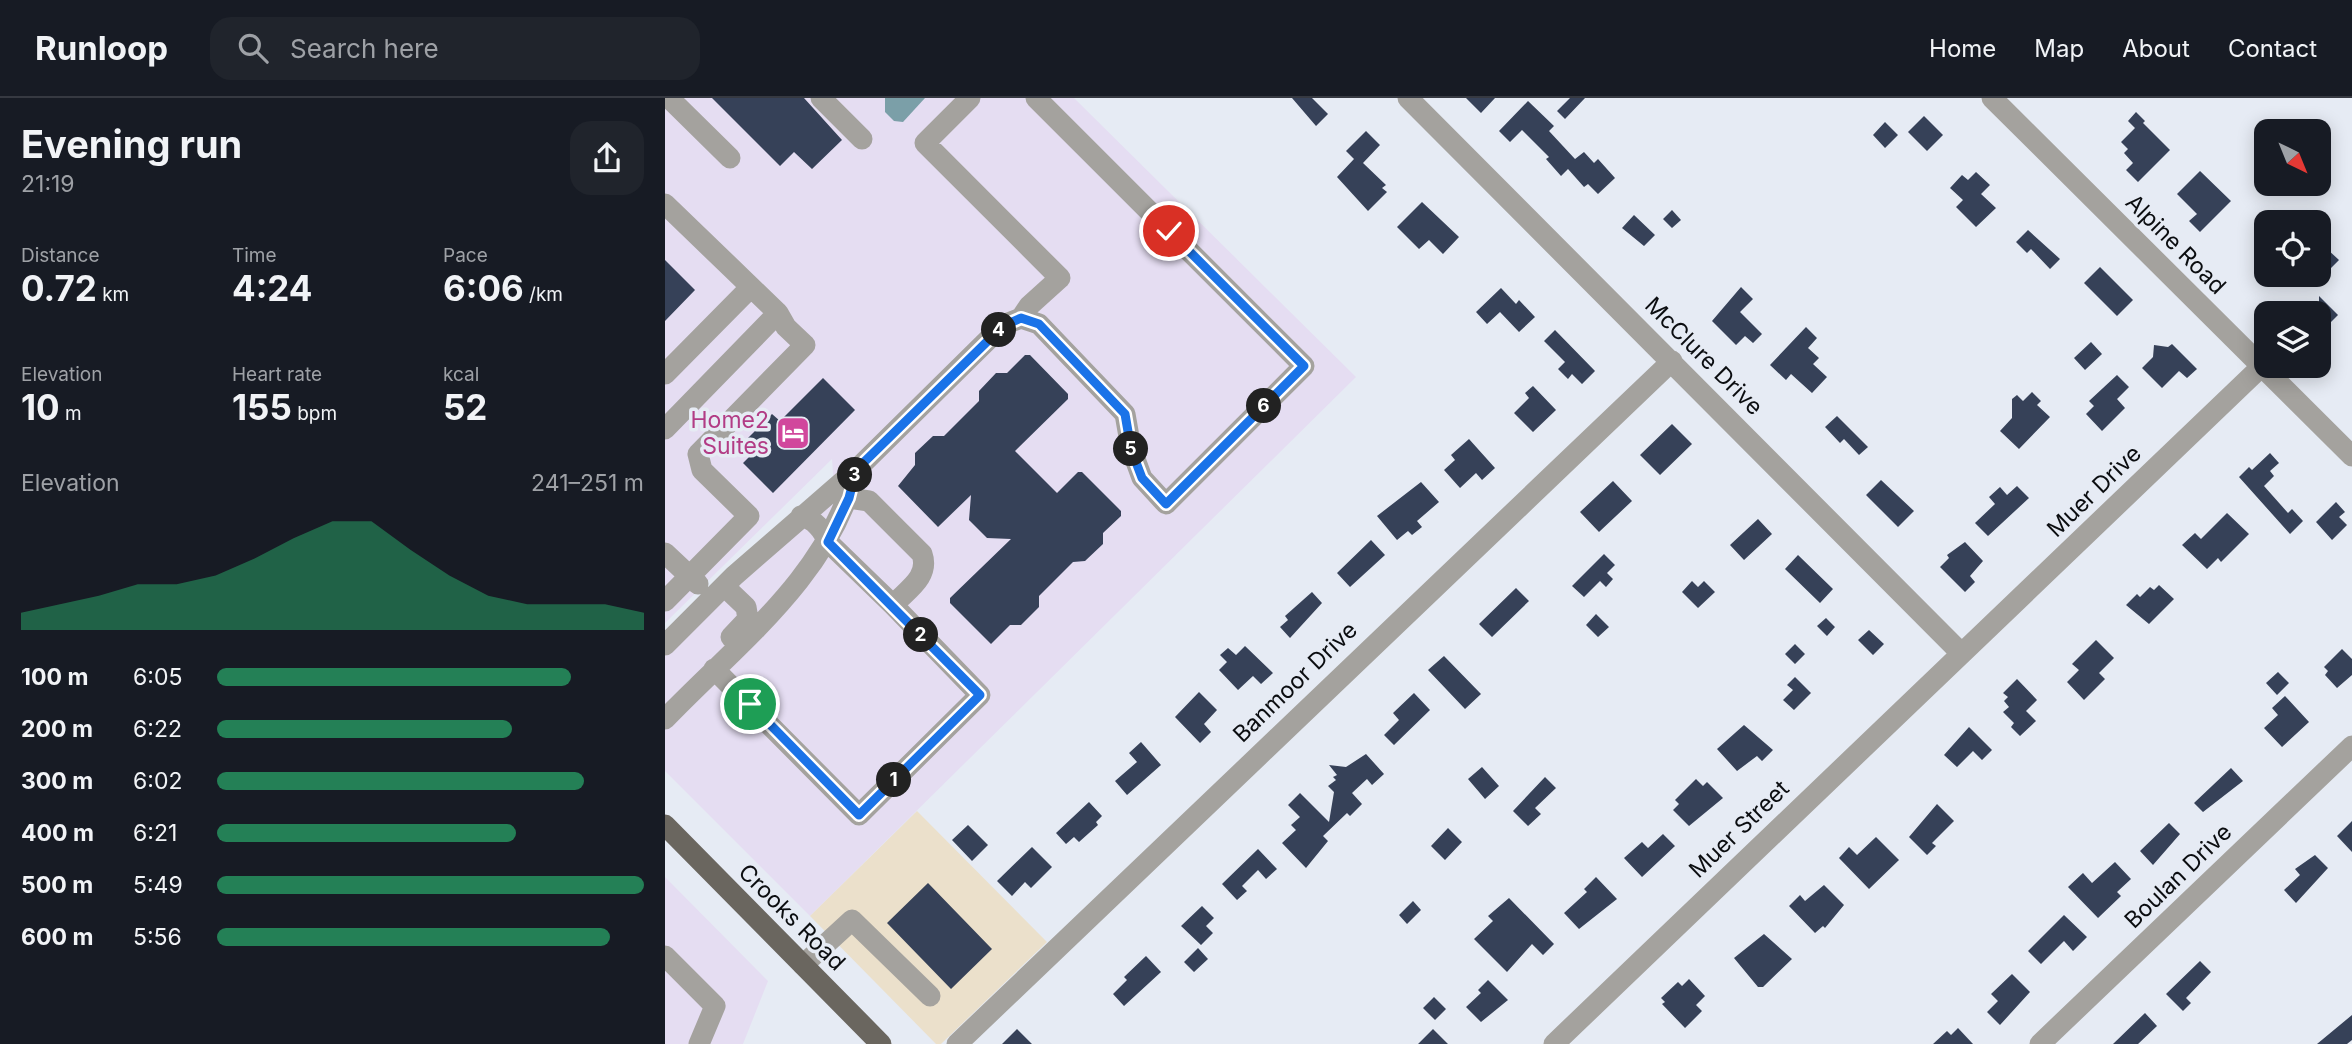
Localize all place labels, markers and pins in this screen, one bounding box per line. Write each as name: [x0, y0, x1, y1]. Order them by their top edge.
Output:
pin: [1139, 201, 1199, 261]
pin: 4: [981, 313, 1017, 348]
pin: 6: [1247, 388, 1281, 424]
place label: Home2 Suites: [691, 406, 769, 460]
hotel icon: Home2 Suites: [774, 414, 812, 452]
pin: 5: [1113, 432, 1149, 466]
pin: 3: [837, 458, 873, 492]
pin: 2: [903, 618, 939, 652]
pin: [720, 674, 780, 734]
pin: 1: [877, 762, 911, 798]

